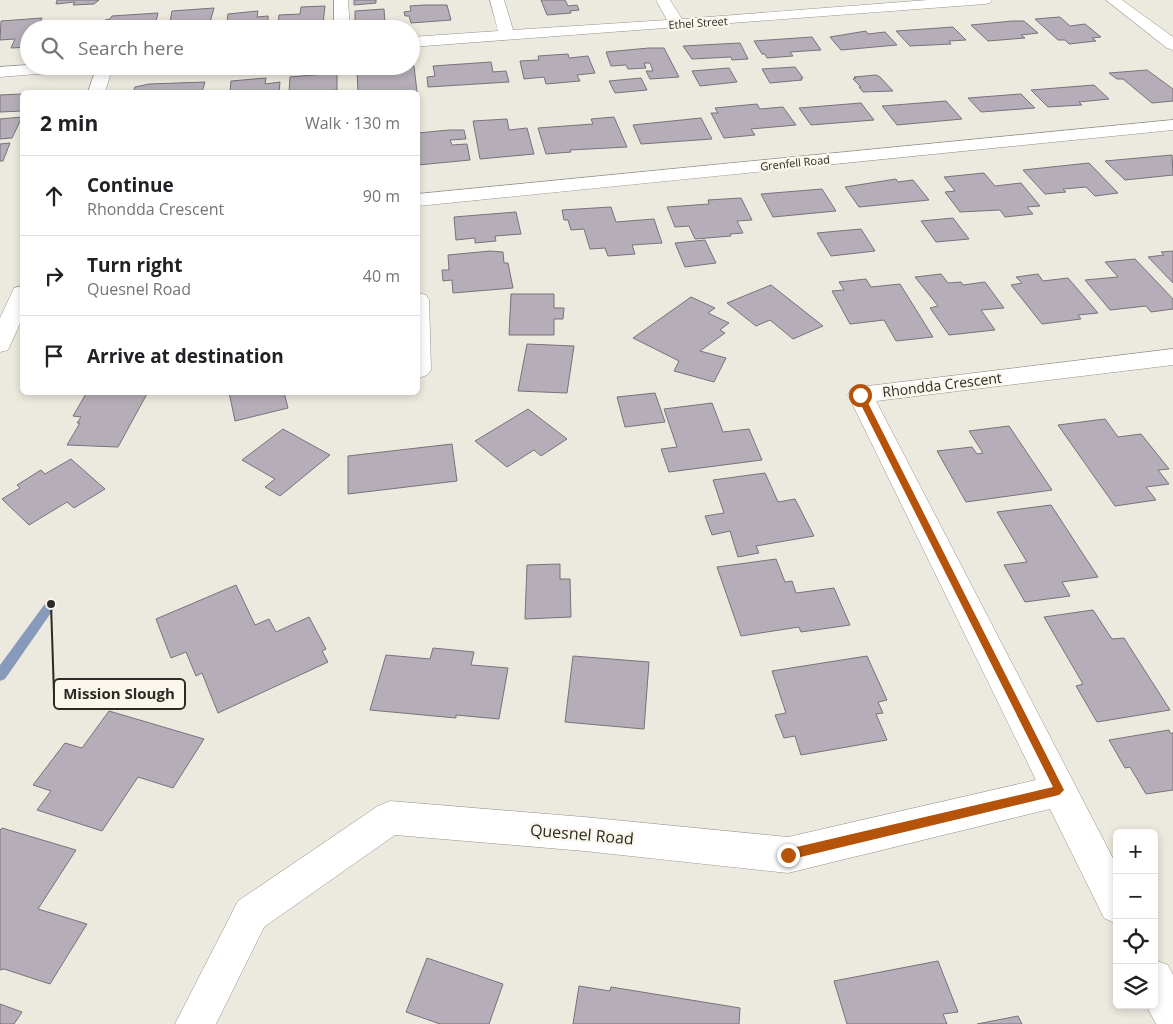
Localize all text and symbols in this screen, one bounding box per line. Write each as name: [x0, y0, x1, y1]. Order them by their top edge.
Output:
street label: Ethel Street: [668, 13, 728, 32]
search box: [20, 20, 420, 75]
icon: search: [38, 34, 66, 62]
text: Search here: [78, 35, 184, 61]
text: 2 min: [40, 109, 98, 137]
text: Walk · 130 m: [305, 112, 400, 134]
street label: Grenfell Road: [759, 151, 831, 174]
text: Continue: [87, 172, 174, 198]
icon: ahead: [40, 182, 68, 210]
text: 90 m: [363, 185, 400, 207]
text: Rhondda Crescent: [87, 198, 224, 220]
text: Turn right: [87, 252, 182, 278]
icon: right: [40, 262, 68, 290]
text: 40 m: [363, 265, 400, 287]
text: Quesnel Road: [87, 278, 191, 300]
icon: arrive: [40, 342, 68, 370]
text: Arrive at destination: [87, 343, 284, 369]
street label: Rhondda Crescent: [881, 368, 1003, 401]
route start: [849, 384, 872, 407]
callout: Mission Slough: [54, 679, 185, 709]
text: Mission Slough: [63, 683, 175, 703]
street label: Quesnel Road: [529, 819, 635, 849]
map controls: [1113, 829, 1158, 1009]
button: +: [1113, 829, 1158, 874]
route end: [777, 844, 800, 867]
button: −: [1113, 874, 1158, 919]
button: locate: [1113, 919, 1158, 964]
button: layers: [1113, 964, 1158, 1009]

